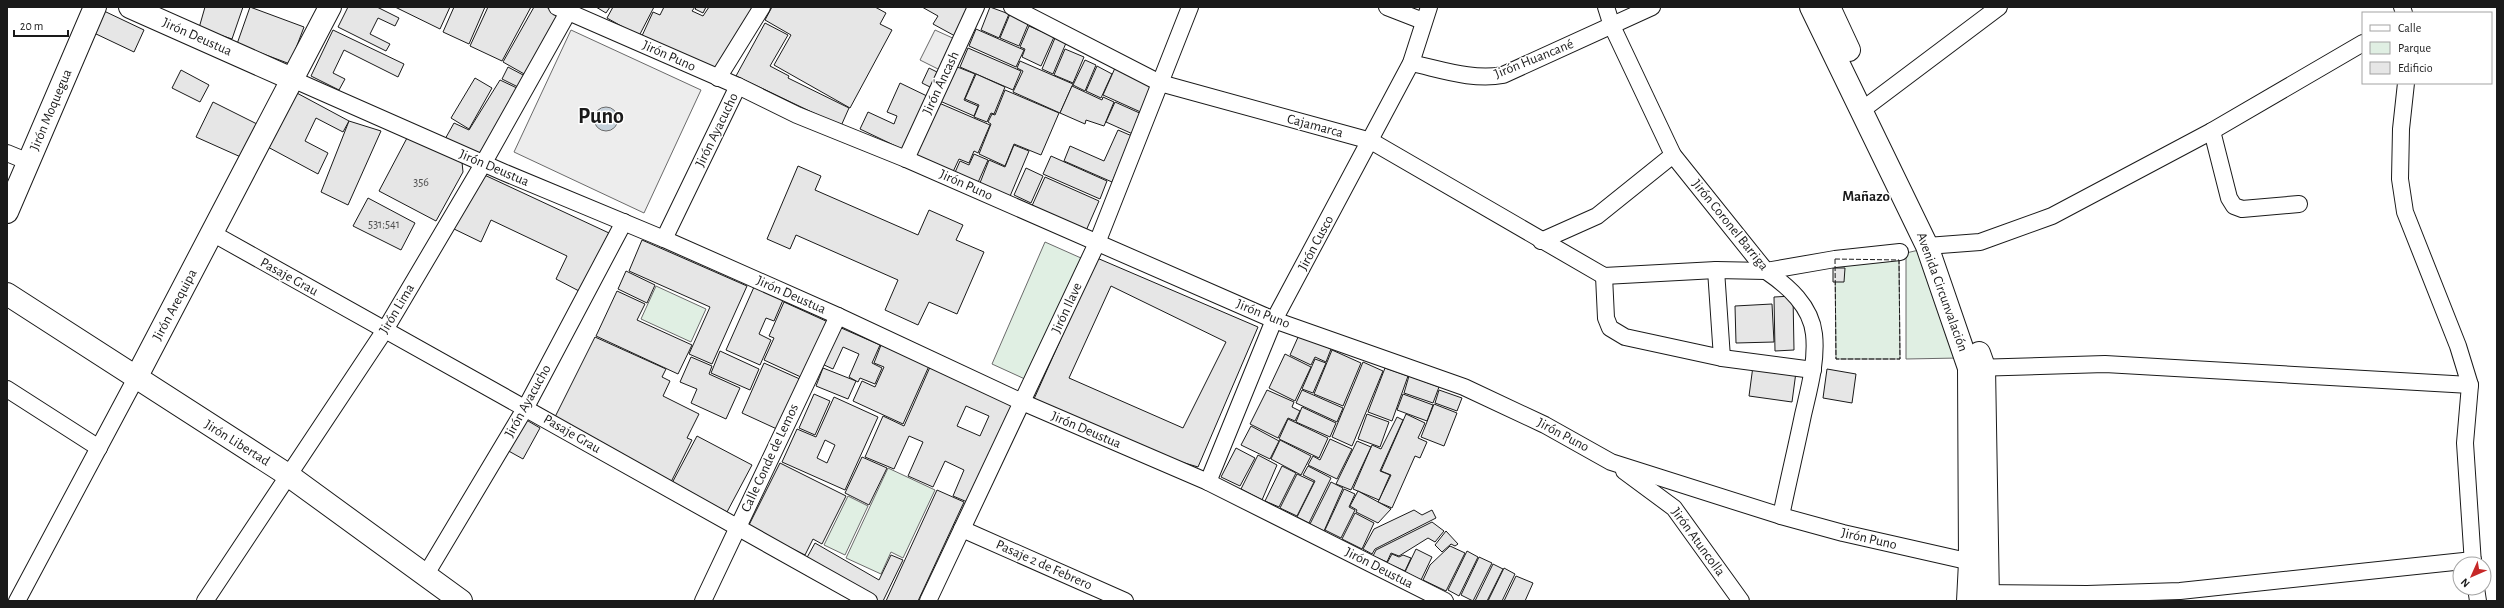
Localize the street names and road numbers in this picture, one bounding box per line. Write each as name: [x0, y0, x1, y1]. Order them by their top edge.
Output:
street label: Jirón Deustua: [160, 15, 234, 59]
street label: Jirón Huancané: [1492, 37, 1576, 81]
street label: Jirón Puno: [640, 38, 698, 74]
street label: Jirón Áncash: [918, 48, 962, 117]
street label: Jirón Moquegua: [28, 67, 75, 153]
street label: Jirón Ayacucho: [693, 91, 741, 169]
street label: Cajamarca: [1285, 112, 1345, 140]
street label: Jirón Deustua: [457, 147, 531, 189]
street label: Jirón Puno: [937, 167, 995, 203]
street label: Jirón Coronel Barriga: [1689, 177, 1771, 273]
street label: Jirón Cusco: [1296, 213, 1336, 273]
street label: Avenida Circunvalación: [1914, 230, 1970, 354]
street label: Pasaje Grau: [258, 255, 320, 299]
street label: Jirón Arequipa: [150, 267, 200, 343]
street label: Jirón Deustua: [754, 273, 828, 317]
street label: Jirón Lima: [377, 281, 418, 336]
street label: Jirón Ilave: [1049, 281, 1085, 335]
street label: Jirón Puno: [1234, 297, 1292, 331]
street label: Jirón Ayacucho: [502, 362, 554, 440]
street label: Calle Conde de Lemos: [739, 402, 801, 514]
street label: Jirón Deustua: [1049, 409, 1123, 451]
street label: Pasaje Grau: [541, 412, 603, 456]
street label: Jirón Puno: [1535, 416, 1591, 455]
street label: Jirón Libertad: [202, 417, 272, 469]
street label: Jirón Atuncolla: [1669, 505, 1728, 579]
street label: Jirón Puno: [1840, 526, 1898, 552]
street label: Pasaje 2 de Febrero: [994, 538, 1094, 593]
street label: Jirón Deustua: [1343, 545, 1416, 591]

